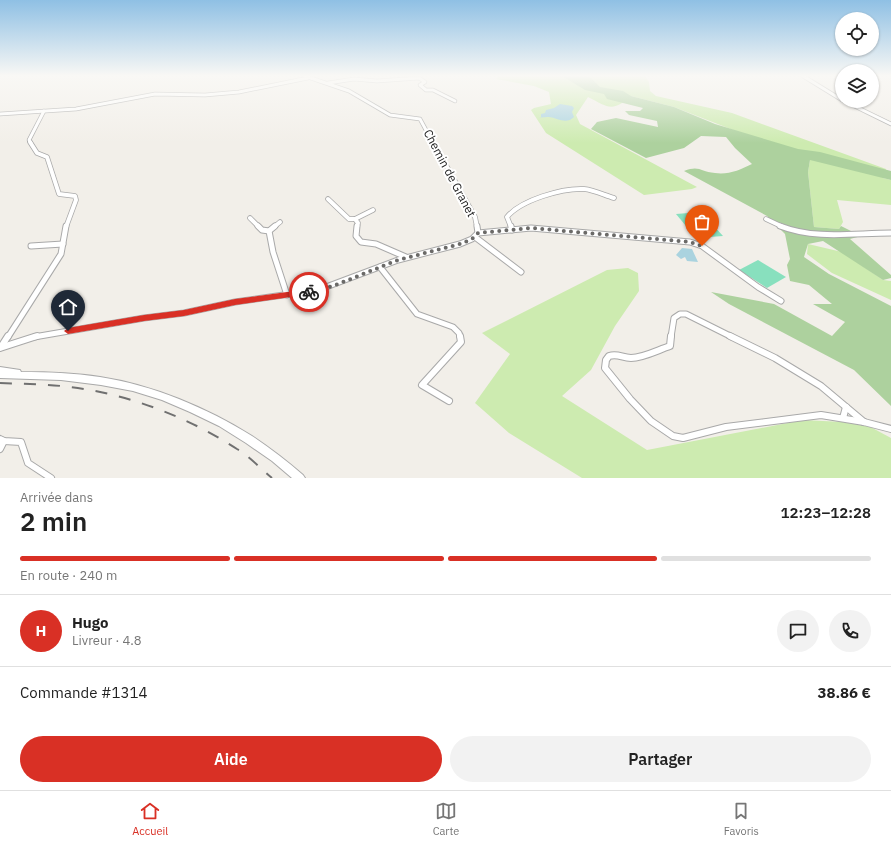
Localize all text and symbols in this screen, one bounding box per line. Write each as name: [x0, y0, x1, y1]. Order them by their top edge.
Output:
map controls: [835, 12, 879, 108]
button: locate: [835, 12, 879, 56]
button: layers: [835, 64, 879, 108]
street label: Chemin de Granet: [421, 127, 479, 219]
pin: [685, 205, 719, 246]
icon: bag: [691, 211, 713, 233]
courier: [289, 272, 329, 312]
icon: bike: [298, 281, 320, 303]
pin: [51, 290, 85, 331]
icon: home: [57, 296, 79, 318]
text: Arrivée dans: [20, 489, 93, 506]
text: 12:23–12:28: [781, 503, 871, 522]
text: 2 min: [20, 504, 87, 538]
text: En route · 240 m: [20, 567, 117, 584]
button: chat: [777, 610, 819, 652]
button: phone: [829, 610, 871, 652]
text: Hugo: [72, 613, 108, 632]
text: H: [36, 621, 46, 640]
text: Livreur · 4.8: [72, 632, 142, 649]
text: Commande #1314: [20, 683, 148, 702]
text: 38.86 €: [817, 683, 871, 702]
button: Aide: [20, 736, 442, 782]
button: Partager: [450, 736, 871, 782]
tab: Accueil: [132, 800, 168, 838]
tab: Carte: [433, 800, 459, 838]
tab: Favoris: [724, 800, 759, 838]

